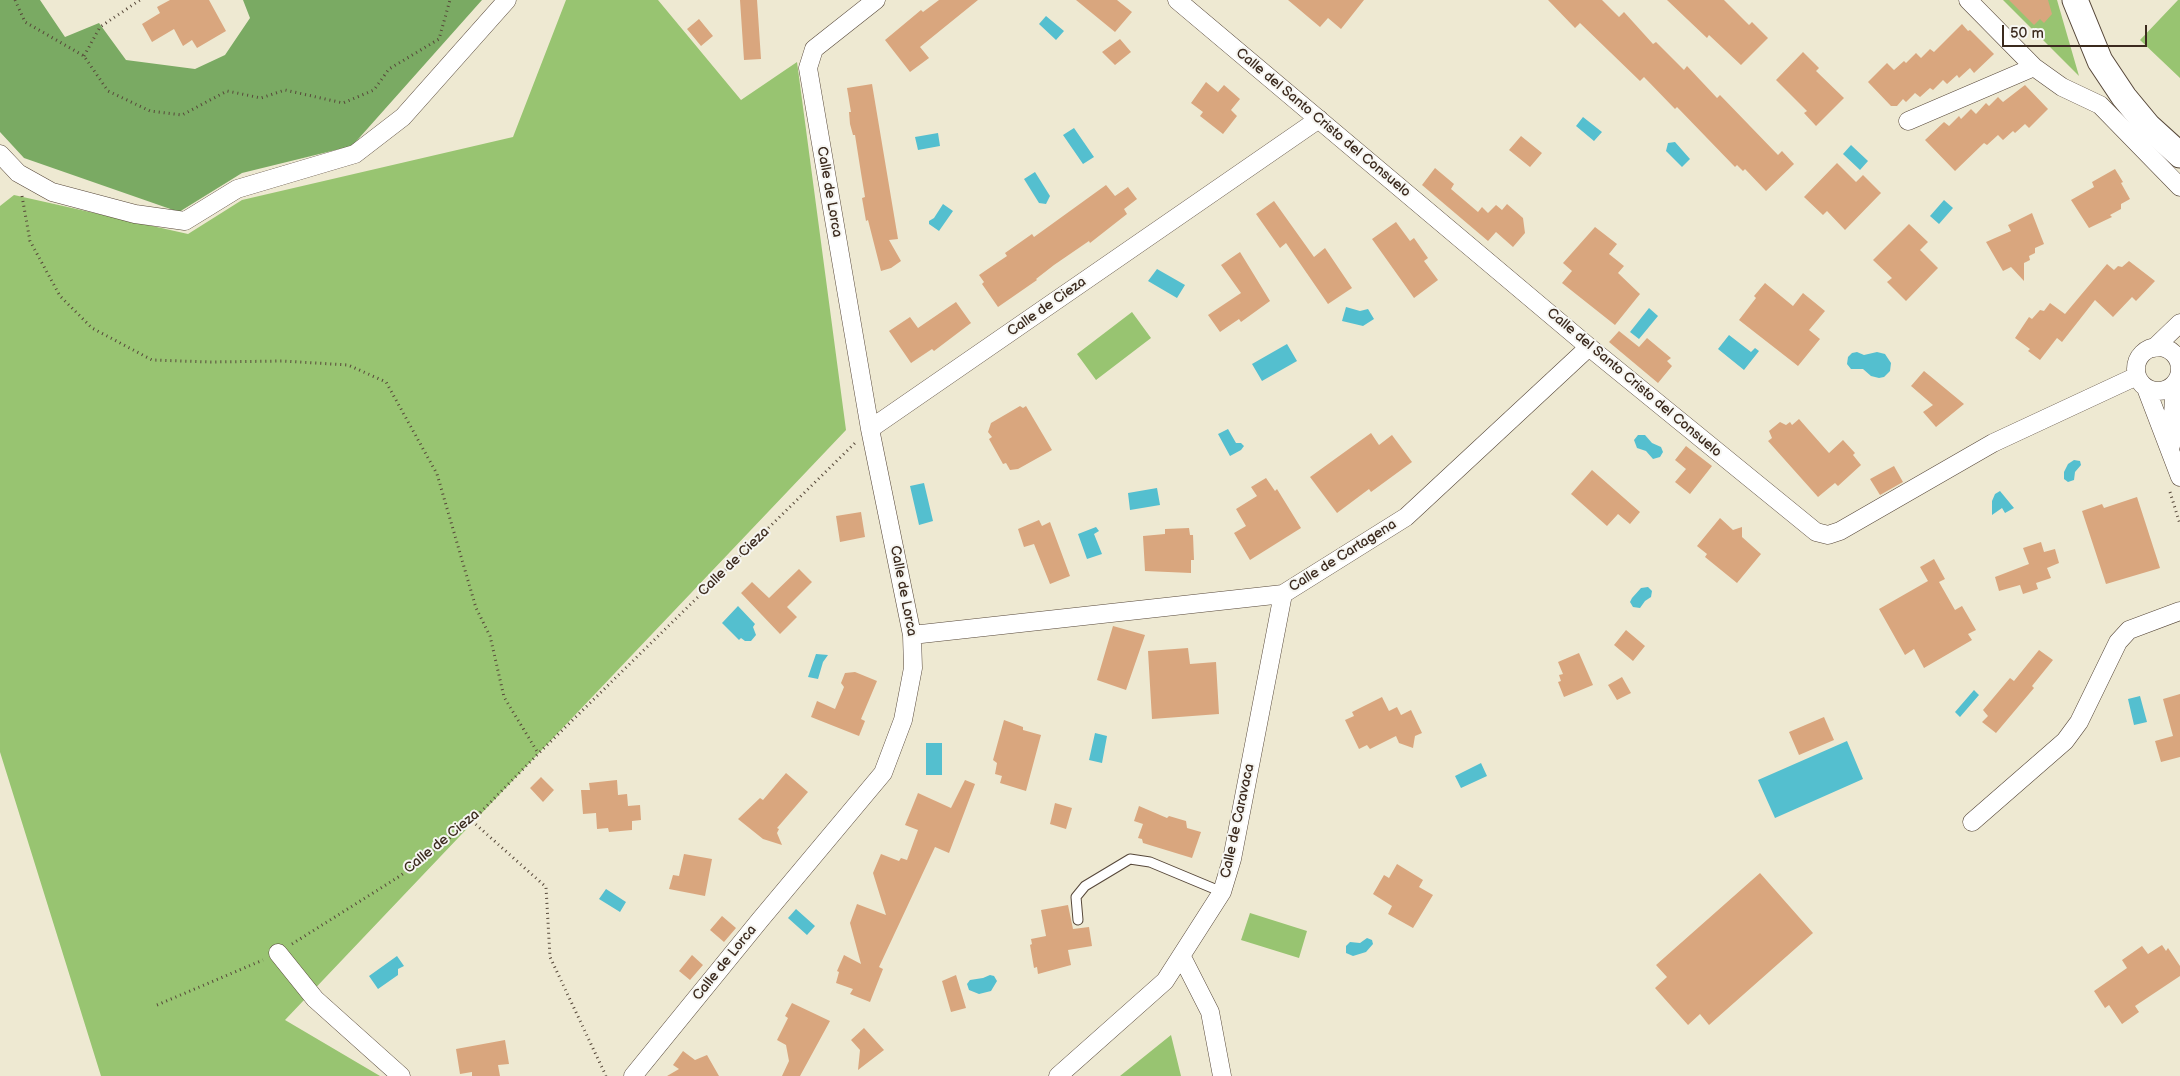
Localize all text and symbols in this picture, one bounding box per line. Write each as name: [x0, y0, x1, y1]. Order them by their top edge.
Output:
scale bar: [2005, 15, 2150, 47]
text: 50 m: [2010, 24, 2044, 43]
street label: Calle del Santo Cristo del Consuelo: [1232, 45, 1414, 201]
street label: Calle de Lorca: [813, 145, 845, 239]
street label: Calle de Cieza: [1004, 274, 1090, 340]
street label: Calle del Santo Cristo del Consuelo: [1543, 305, 1725, 461]
street label: Calle de Cartagena: [1286, 516, 1400, 596]
street label: Calle de Cieza: [695, 524, 773, 600]
street label: Calle de Lorca: [886, 544, 920, 638]
street label: Calle de Caravaca: [1218, 762, 1258, 880]
street label: Calle de Cieza: [401, 806, 483, 878]
street label: Calle de Lorca: [690, 922, 760, 1004]

